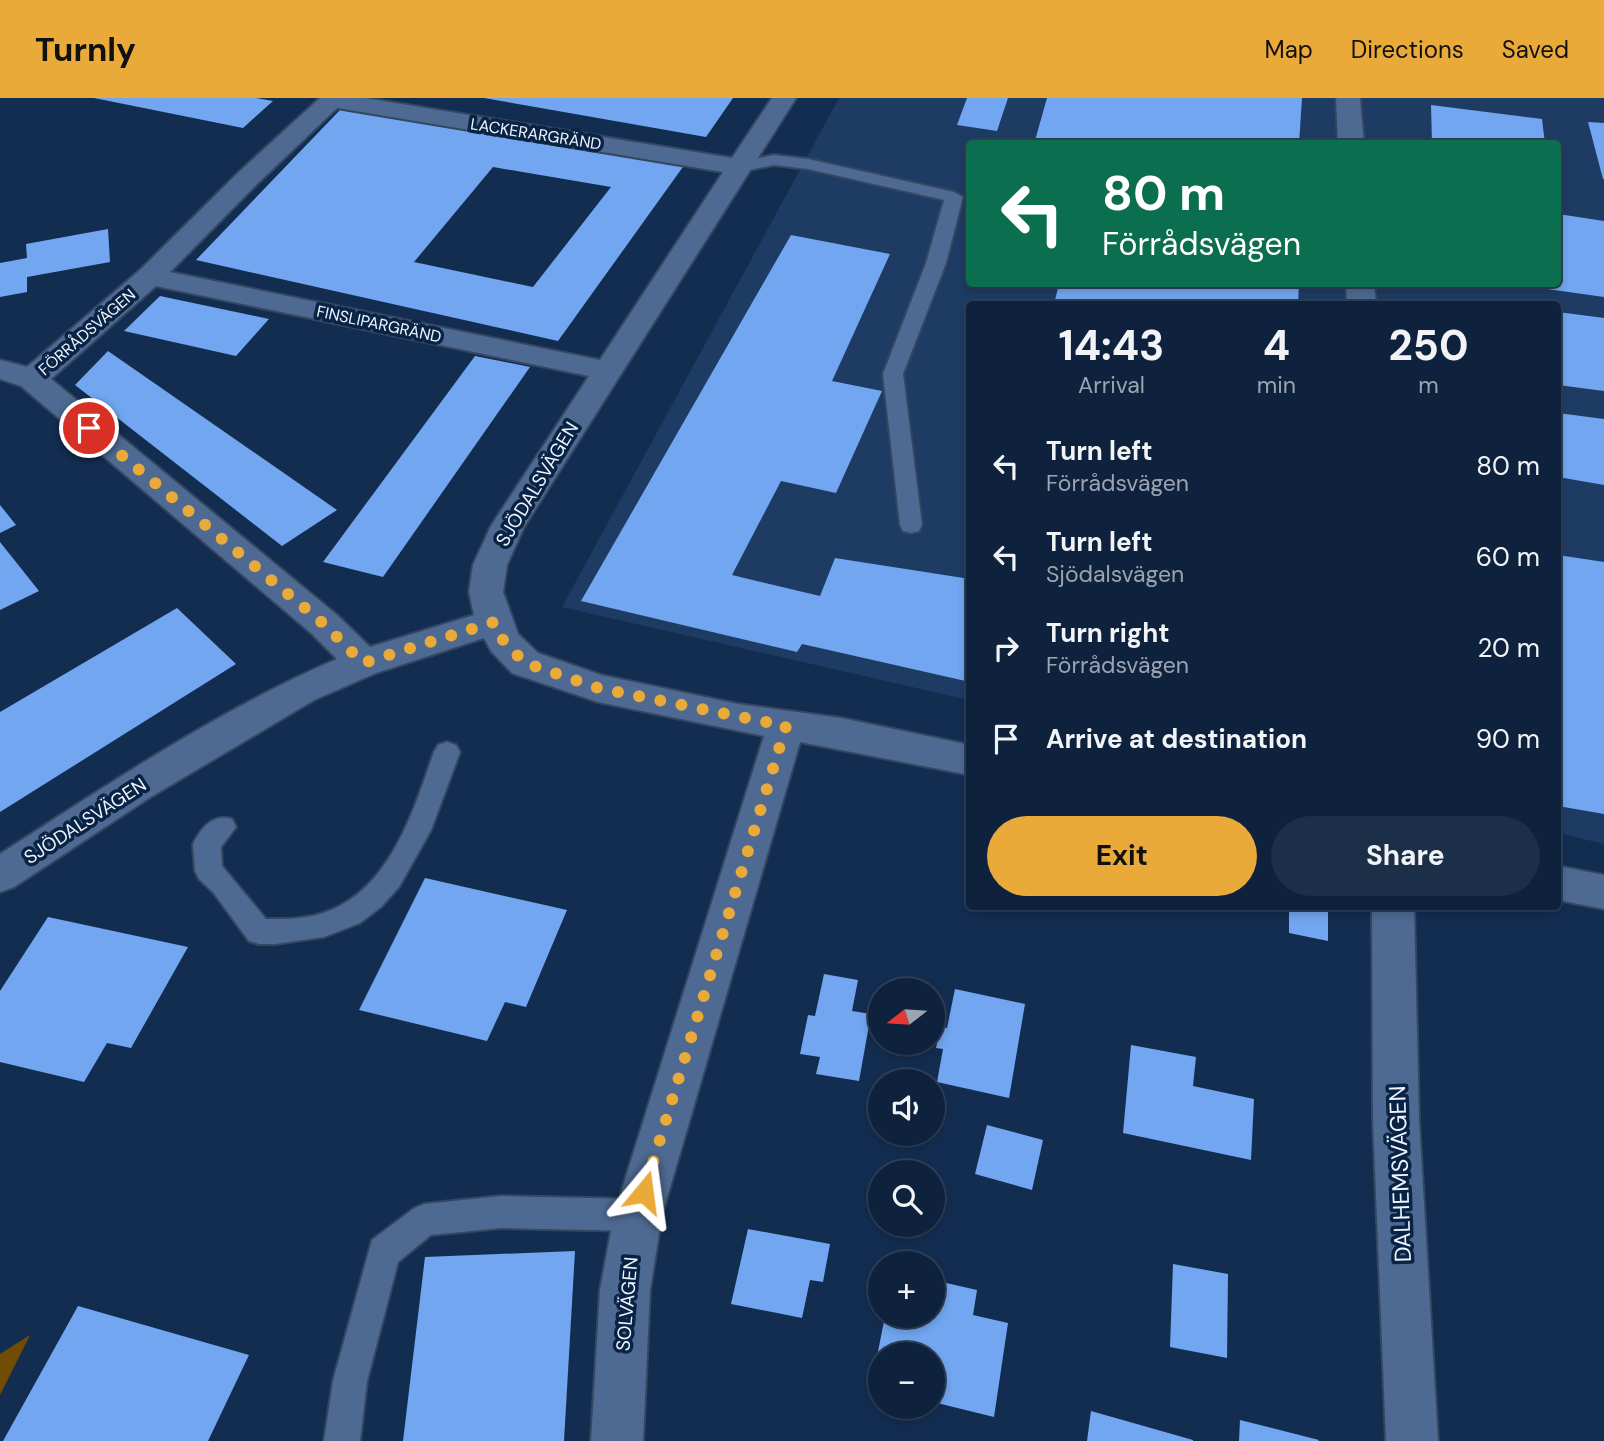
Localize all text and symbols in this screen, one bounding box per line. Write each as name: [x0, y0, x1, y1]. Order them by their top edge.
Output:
text: Turnly: [35, 28, 136, 71]
text: Map: [1265, 34, 1313, 65]
text: Directions: [1351, 34, 1464, 65]
text: Saved: [1502, 34, 1569, 65]
street label: LACKERARGRÄND: [469, 113, 603, 155]
text: 80 m: [1102, 161, 1225, 225]
icon: left: [987, 168, 1078, 259]
text: Förrådsvägen: [1102, 223, 1301, 265]
street label: FÖRRÅDSVÄGEN: [34, 284, 140, 380]
street label: FINSLIPARGRÄND: [315, 301, 443, 347]
text: 14:43: [1058, 318, 1164, 373]
text: 4: [1263, 318, 1290, 373]
text: 250: [1389, 318, 1469, 373]
text: Arrival: [1078, 370, 1145, 400]
text: min: [1257, 370, 1296, 400]
text: m: [1418, 370, 1439, 400]
pin: [59, 398, 119, 458]
icon: arrive: [70, 409, 108, 447]
street label: SJÖDALSVÄGEN: [490, 417, 584, 551]
text: Turn left: [1046, 434, 1153, 468]
icon: left: [987, 447, 1025, 485]
text: 80 m: [1476, 449, 1540, 483]
text: Förrådsvägen: [1046, 468, 1189, 498]
text: Turn left: [1046, 525, 1153, 559]
icon: left: [987, 538, 1025, 576]
text: 60 m: [1476, 540, 1540, 574]
text: Sjödalsvägen: [1046, 559, 1184, 589]
text: Turn right: [1046, 616, 1170, 650]
icon: right: [987, 629, 1025, 667]
text: 20 m: [1477, 631, 1540, 665]
text: Förrådsvägen: [1046, 650, 1189, 680]
icon: arrive: [987, 720, 1025, 758]
text: Arrive at destination: [1046, 722, 1307, 756]
text: 90 m: [1476, 722, 1540, 756]
street label: SJÖDALSVÄGEN: [19, 772, 151, 870]
button: Exit: [987, 816, 1257, 896]
button: Share: [1271, 816, 1540, 896]
north arrow: [868, 978, 945, 1055]
map controls: [868, 978, 945, 1419]
button: sound: [868, 1069, 945, 1146]
street label: DALHEMSVÄGEN: [1382, 1085, 1418, 1263]
position arrow: [607, 1155, 681, 1229]
button: search: [868, 1160, 945, 1237]
button: +: [868, 1251, 945, 1328]
street label: SOLVÄGEN: [610, 1256, 644, 1352]
button: −: [868, 1342, 945, 1419]

